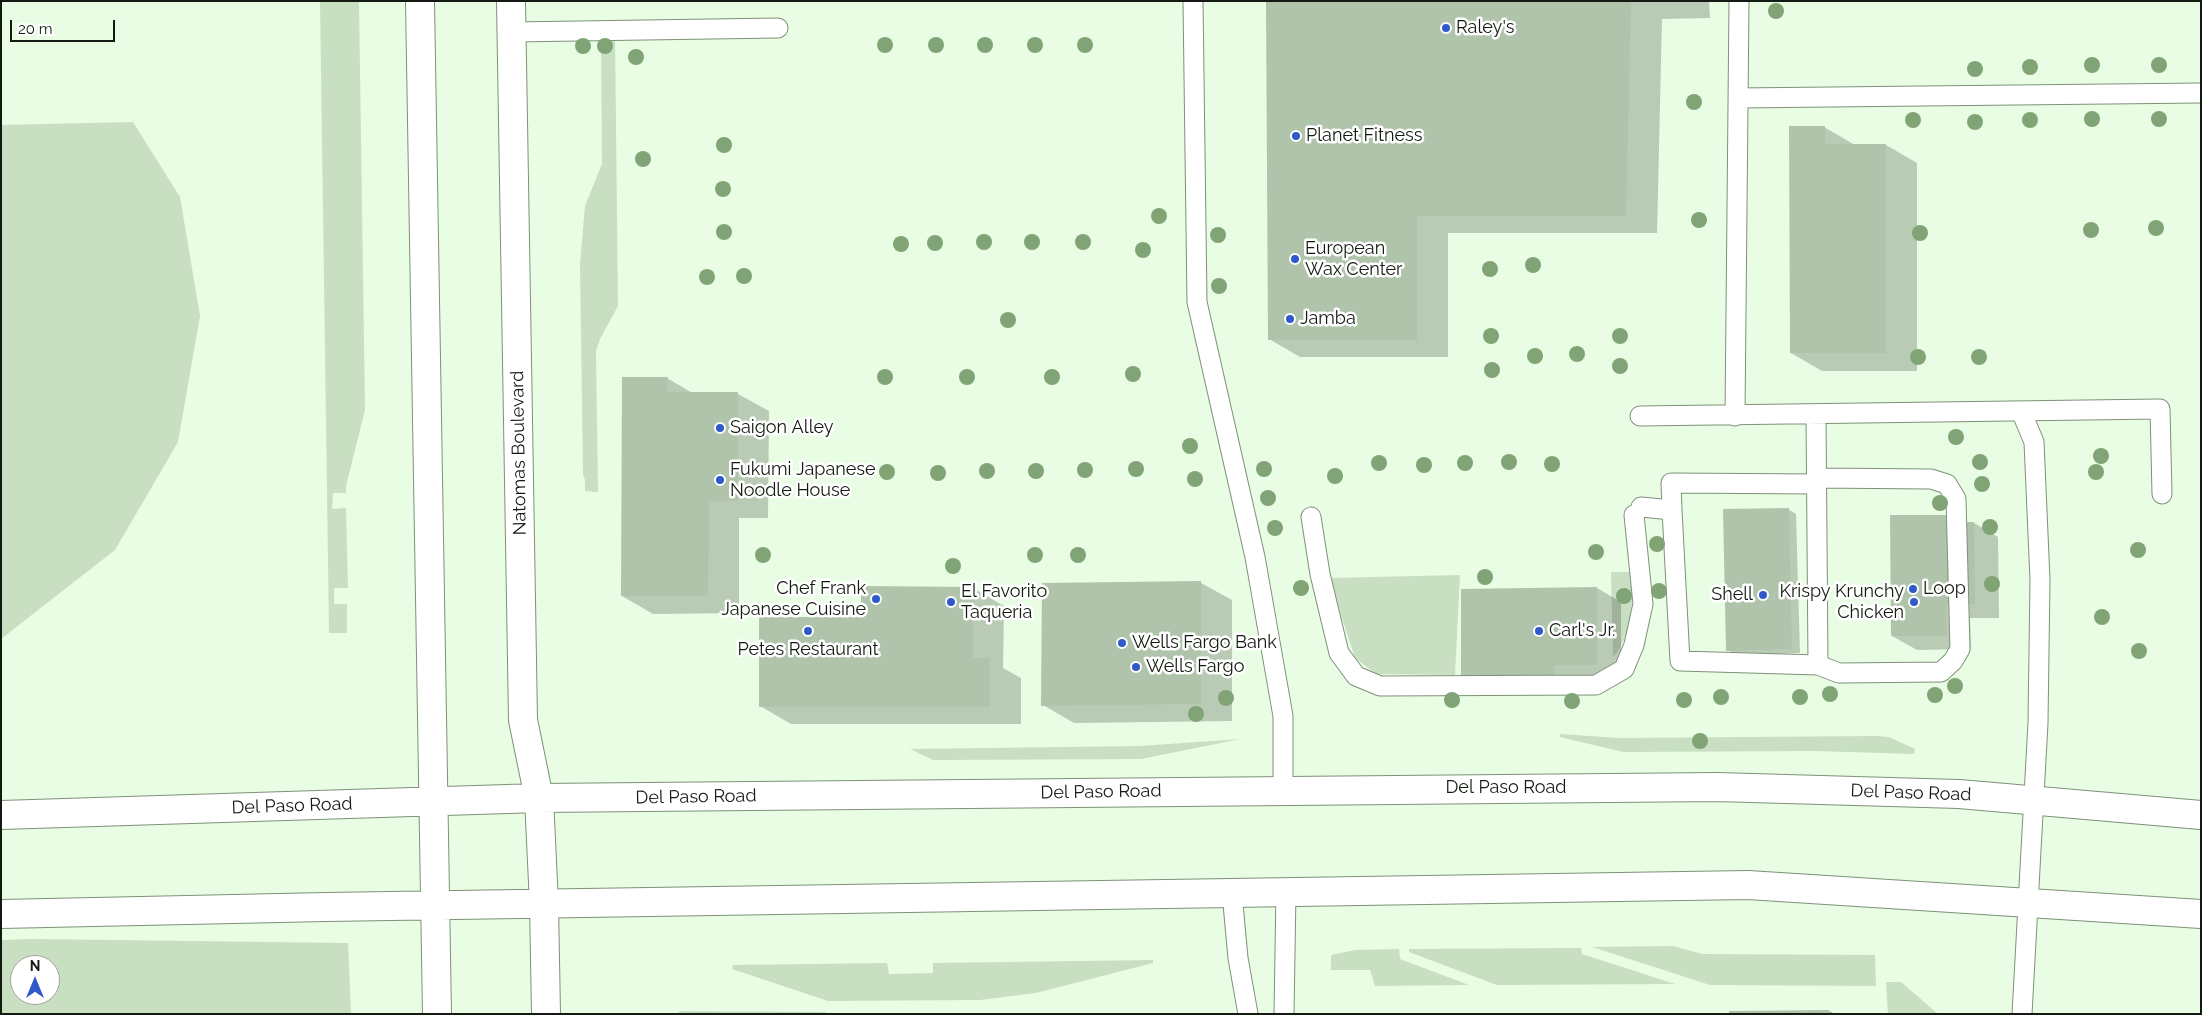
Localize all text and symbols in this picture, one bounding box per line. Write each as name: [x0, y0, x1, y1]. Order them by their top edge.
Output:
scale bar: [12, 10, 118, 42]
place label: Raley's: [1456, 17, 1514, 39]
text: 20 m: [18, 20, 53, 38]
marker: Raley's: [1440, 22, 1452, 34]
place label: Planet Fitness: [1306, 125, 1423, 147]
marker: Planet Fitness: [1290, 130, 1302, 142]
place label: European Wax Center: [1305, 238, 1402, 280]
marker: European Wax Center: [1289, 253, 1301, 265]
place label: Jamba: [1300, 308, 1356, 330]
marker: Jamba: [1284, 313, 1296, 325]
street label: Natomas Boulevard: [507, 370, 531, 536]
place label: Saigon Alley: [730, 417, 834, 439]
marker: Saigon Alley: [714, 422, 726, 434]
place label: Fukumi Japanese Noodle House: [730, 459, 876, 502]
marker: Fukumi Japanese Noodle House: [714, 474, 726, 486]
place label: Chef Frank Japanese Cuisine: [721, 578, 866, 620]
place label: Loop: [1923, 578, 1966, 600]
place label: El Favorito Taqueria: [961, 581, 1047, 624]
place label: Krispy Krunchy Chicken: [1779, 581, 1904, 624]
marker: Loop: [1907, 583, 1919, 595]
place label: Shell: [1711, 584, 1753, 606]
marker: Shell: [1757, 589, 1769, 601]
marker: Chef Frank Japanese Cuisine: [870, 593, 882, 605]
marker: El Favorito Taqueria: [945, 596, 957, 608]
marker: Krispy Krunchy Chicken: [1908, 596, 1920, 608]
place label: Carl's Jr.: [1549, 620, 1615, 642]
marker: Petes Restaurant: [802, 625, 814, 637]
marker: Carl's Jr.: [1533, 625, 1545, 637]
place label: Wells Fargo Bank: [1132, 632, 1277, 654]
marker: Wells Fargo Bank: [1116, 637, 1128, 649]
place label: Petes Restaurant: [737, 639, 879, 661]
place label: Wells Fargo: [1146, 656, 1244, 678]
marker: Wells Fargo: [1130, 661, 1142, 673]
street label: Del Paso Road: [1446, 777, 1566, 799]
street label: Del Paso Road: [1040, 780, 1162, 804]
street label: Del Paso Road: [1850, 780, 1972, 806]
street label: Del Paso Road: [635, 785, 757, 809]
street label: Del Paso Road: [231, 793, 353, 819]
north arrow: [10, 955, 60, 1005]
text: N: [30, 958, 40, 974]

